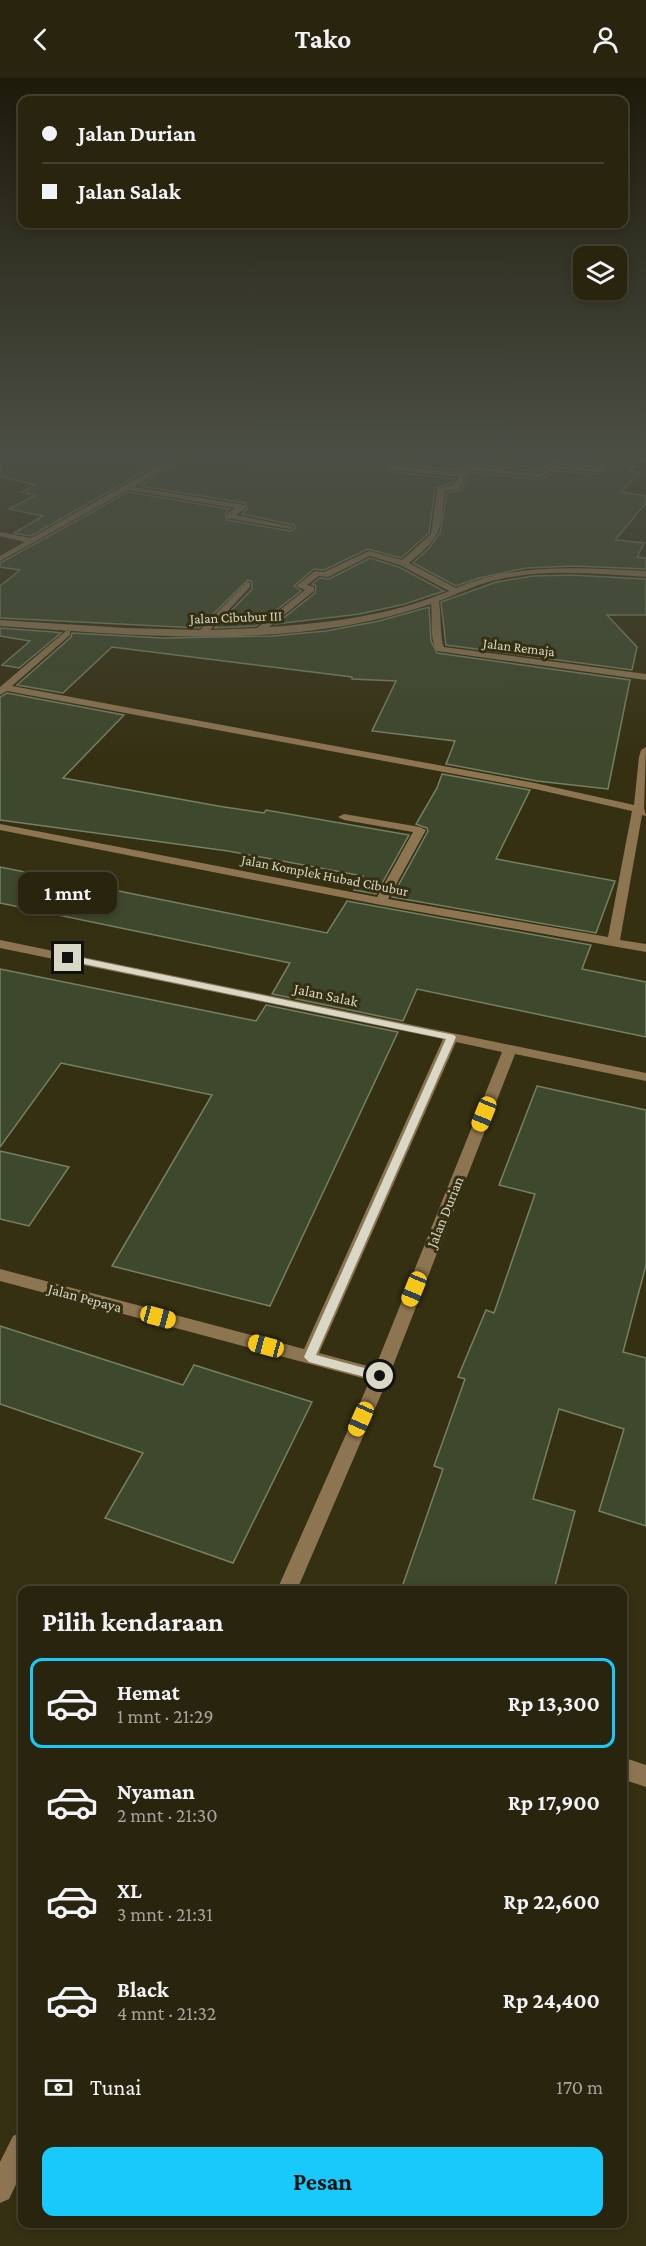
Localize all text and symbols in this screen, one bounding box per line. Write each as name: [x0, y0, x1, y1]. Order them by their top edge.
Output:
icon: back: [24, 23, 57, 56]
icon: person: [589, 23, 622, 56]
text: Tako: [295, 24, 351, 54]
text: Jalan Durian: [78, 121, 196, 146]
text: Jalan Salak: [78, 179, 181, 204]
map controls: [573, 246, 627, 300]
button: layers: [573, 246, 627, 300]
street label: Jalan Cibubur III: [188, 607, 282, 627]
street label: Jalan Remaja: [480, 634, 556, 660]
street label: Jalan Komplek Hubad Cibubur: [238, 851, 410, 899]
callout: 1 mnt: [19, 871, 118, 913]
text: 1 mnt: [44, 882, 91, 904]
route end: [54, 944, 81, 971]
street label: Jalan Salak: [290, 980, 360, 1011]
car: [469, 1094, 499, 1134]
street label: Jalan Durian: [423, 1174, 467, 1252]
car: [399, 1269, 429, 1309]
street label: Jalan Pepaya: [44, 1280, 124, 1316]
car: [138, 1304, 178, 1330]
car: [246, 1333, 286, 1359]
route start: [366, 1362, 393, 1389]
car: [345, 1399, 377, 1439]
text: Pilih kendaraan: [42, 1607, 224, 1637]
icon: car: [45, 1676, 99, 1730]
text: Hemat: [117, 1680, 180, 1705]
text: Rp 13,300: [508, 1691, 600, 1716]
text: 1 mnt · 21:29: [117, 1705, 214, 1727]
icon: car: [45, 1775, 99, 1829]
text: Nyaman: [117, 1779, 195, 1804]
text: Rp 17,900: [508, 1790, 600, 1815]
text: 2 mnt · 21:30: [117, 1804, 218, 1826]
icon: car: [45, 1874, 99, 1928]
text: XL: [117, 1878, 142, 1903]
text: Rp 22,600: [503, 1889, 600, 1914]
text: 3 mnt · 21:31: [117, 1903, 213, 1925]
icon: car: [45, 1973, 99, 2027]
text: Black: [117, 1977, 169, 2002]
text: Rp 24,400: [503, 1988, 600, 2013]
text: 4 mnt · 21:32: [117, 2002, 216, 2024]
icon: cash: [42, 2071, 75, 2104]
text: Tunai: [90, 2075, 141, 2100]
text: 170 m: [556, 2076, 603, 2098]
button: Pesan: [42, 2147, 603, 2216]

